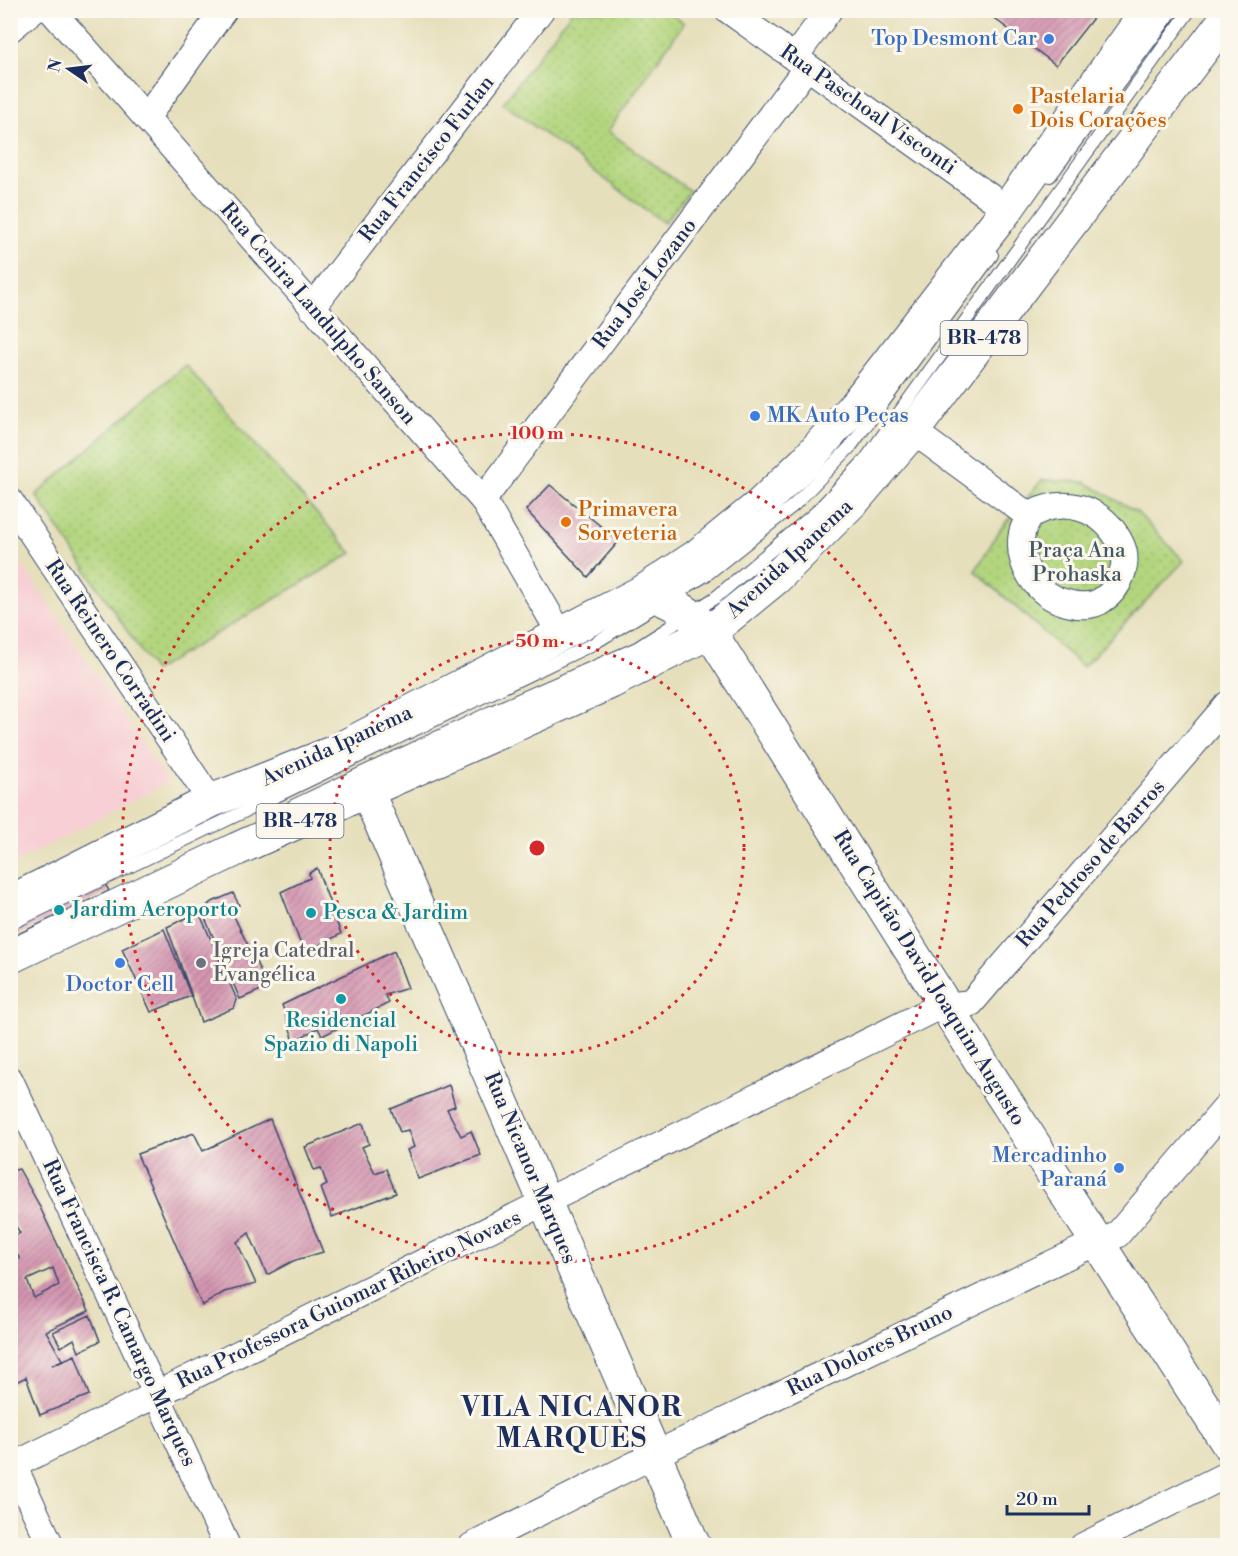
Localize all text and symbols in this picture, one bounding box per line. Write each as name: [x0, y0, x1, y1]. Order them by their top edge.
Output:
place label: Top Desmont Car: [871, 26, 1037, 52]
marker: Top Desmont Car: [1042, 32, 1056, 46]
north arrow: [39, 39, 99, 99]
street label: Rua Paschoal Visconti: [775, 39, 961, 181]
text: N: [44, 57, 67, 74]
street label: Rua Francisco Furlan: [354, 70, 500, 248]
place label: Pastelaria Dois Corações: [1030, 84, 1167, 134]
marker: Pastelaria Dois Corações: [1011, 102, 1025, 116]
street label: Rua Cenira Landulpho Sanson: [214, 197, 422, 431]
street label: Rua José Lozano: [587, 213, 703, 355]
road number: BR-478: [940, 321, 1028, 355]
place label: MK Auto Peças: [767, 403, 909, 429]
marker: MK Auto Peças: [748, 409, 762, 423]
text: 100 m: [510, 422, 564, 445]
street label: Avenida Ipanema: [721, 494, 859, 625]
place label: Primavera Sorveteria: [578, 497, 678, 547]
marker: Primavera Sorveteria: [559, 515, 573, 529]
park label: Praça Ana Prohaska: [1028, 538, 1126, 588]
street label: Rua Reinero Corradini: [39, 555, 181, 747]
text: 50 m: [515, 630, 559, 653]
street label: Avenida Ipanema: [257, 700, 417, 793]
street label: Rua Pedroso de Barros: [1011, 775, 1171, 953]
road number: BR-478: [256, 804, 344, 838]
street label: Rua Capitão David Joaquim Augusto: [827, 825, 1031, 1131]
centre of rings: [527, 838, 547, 858]
place label: Jardim Aeroporto: [70, 897, 239, 923]
place label: Pesca & Jardim: [323, 900, 468, 926]
marker: Jardim Aeroporto: [52, 903, 66, 917]
marker: Pesca & Jardim: [304, 906, 318, 920]
place label: Igreja Catedral Evangélica: [213, 938, 354, 988]
marker: Doctor Cell: [113, 956, 127, 970]
marker: Igreja Catedral Evangélica: [194, 956, 208, 970]
place label: Doctor Cell: [66, 972, 174, 998]
marker: Residencial Spazio di Napoli: [334, 992, 348, 1006]
place label: Residencial Spazio di Napoli: [264, 1008, 418, 1058]
street label: Rua Nicanor Marques: [478, 1068, 582, 1268]
place label: Mercadinho Paraná: [992, 1143, 1107, 1193]
street label: Rua Francisca R. Camargo Marques: [36, 1155, 202, 1471]
marker: Mercadinho Paraná: [1112, 1161, 1126, 1175]
street label: Rua Professora Guiomar Ribeiro Novaes: [173, 1205, 525, 1395]
street label: Rua Dolores Bruno: [783, 1300, 957, 1402]
district label: VILA NICANOR MARQUES: [460, 1391, 683, 1456]
scale bar: [1007, 1478, 1090, 1516]
text: 20 m: [1016, 1488, 1058, 1511]

